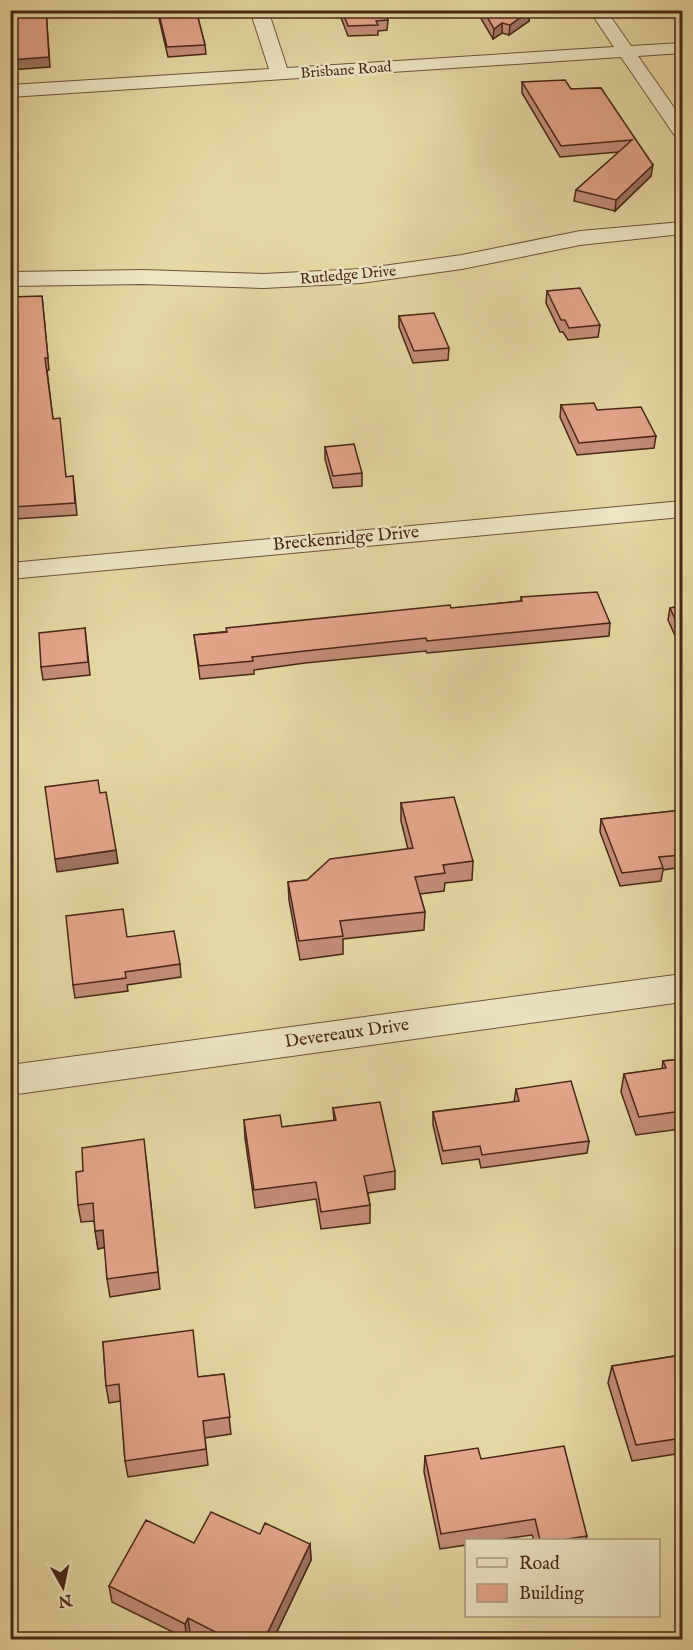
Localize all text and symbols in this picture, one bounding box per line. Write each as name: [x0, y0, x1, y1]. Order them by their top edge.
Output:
street label: Brisbane Road: [300, 57, 393, 83]
street label: Rutledge Drive: [299, 261, 397, 289]
street label: Breckenridge Drive: [272, 521, 420, 557]
street label: Devereaux Drive: [283, 1014, 411, 1054]
legend: [465, 1539, 660, 1617]
text: Road: [519, 1553, 560, 1576]
north arrow: [33, 1557, 93, 1617]
text: Building: [519, 1583, 584, 1606]
text: N: [56, 1589, 74, 1611]

